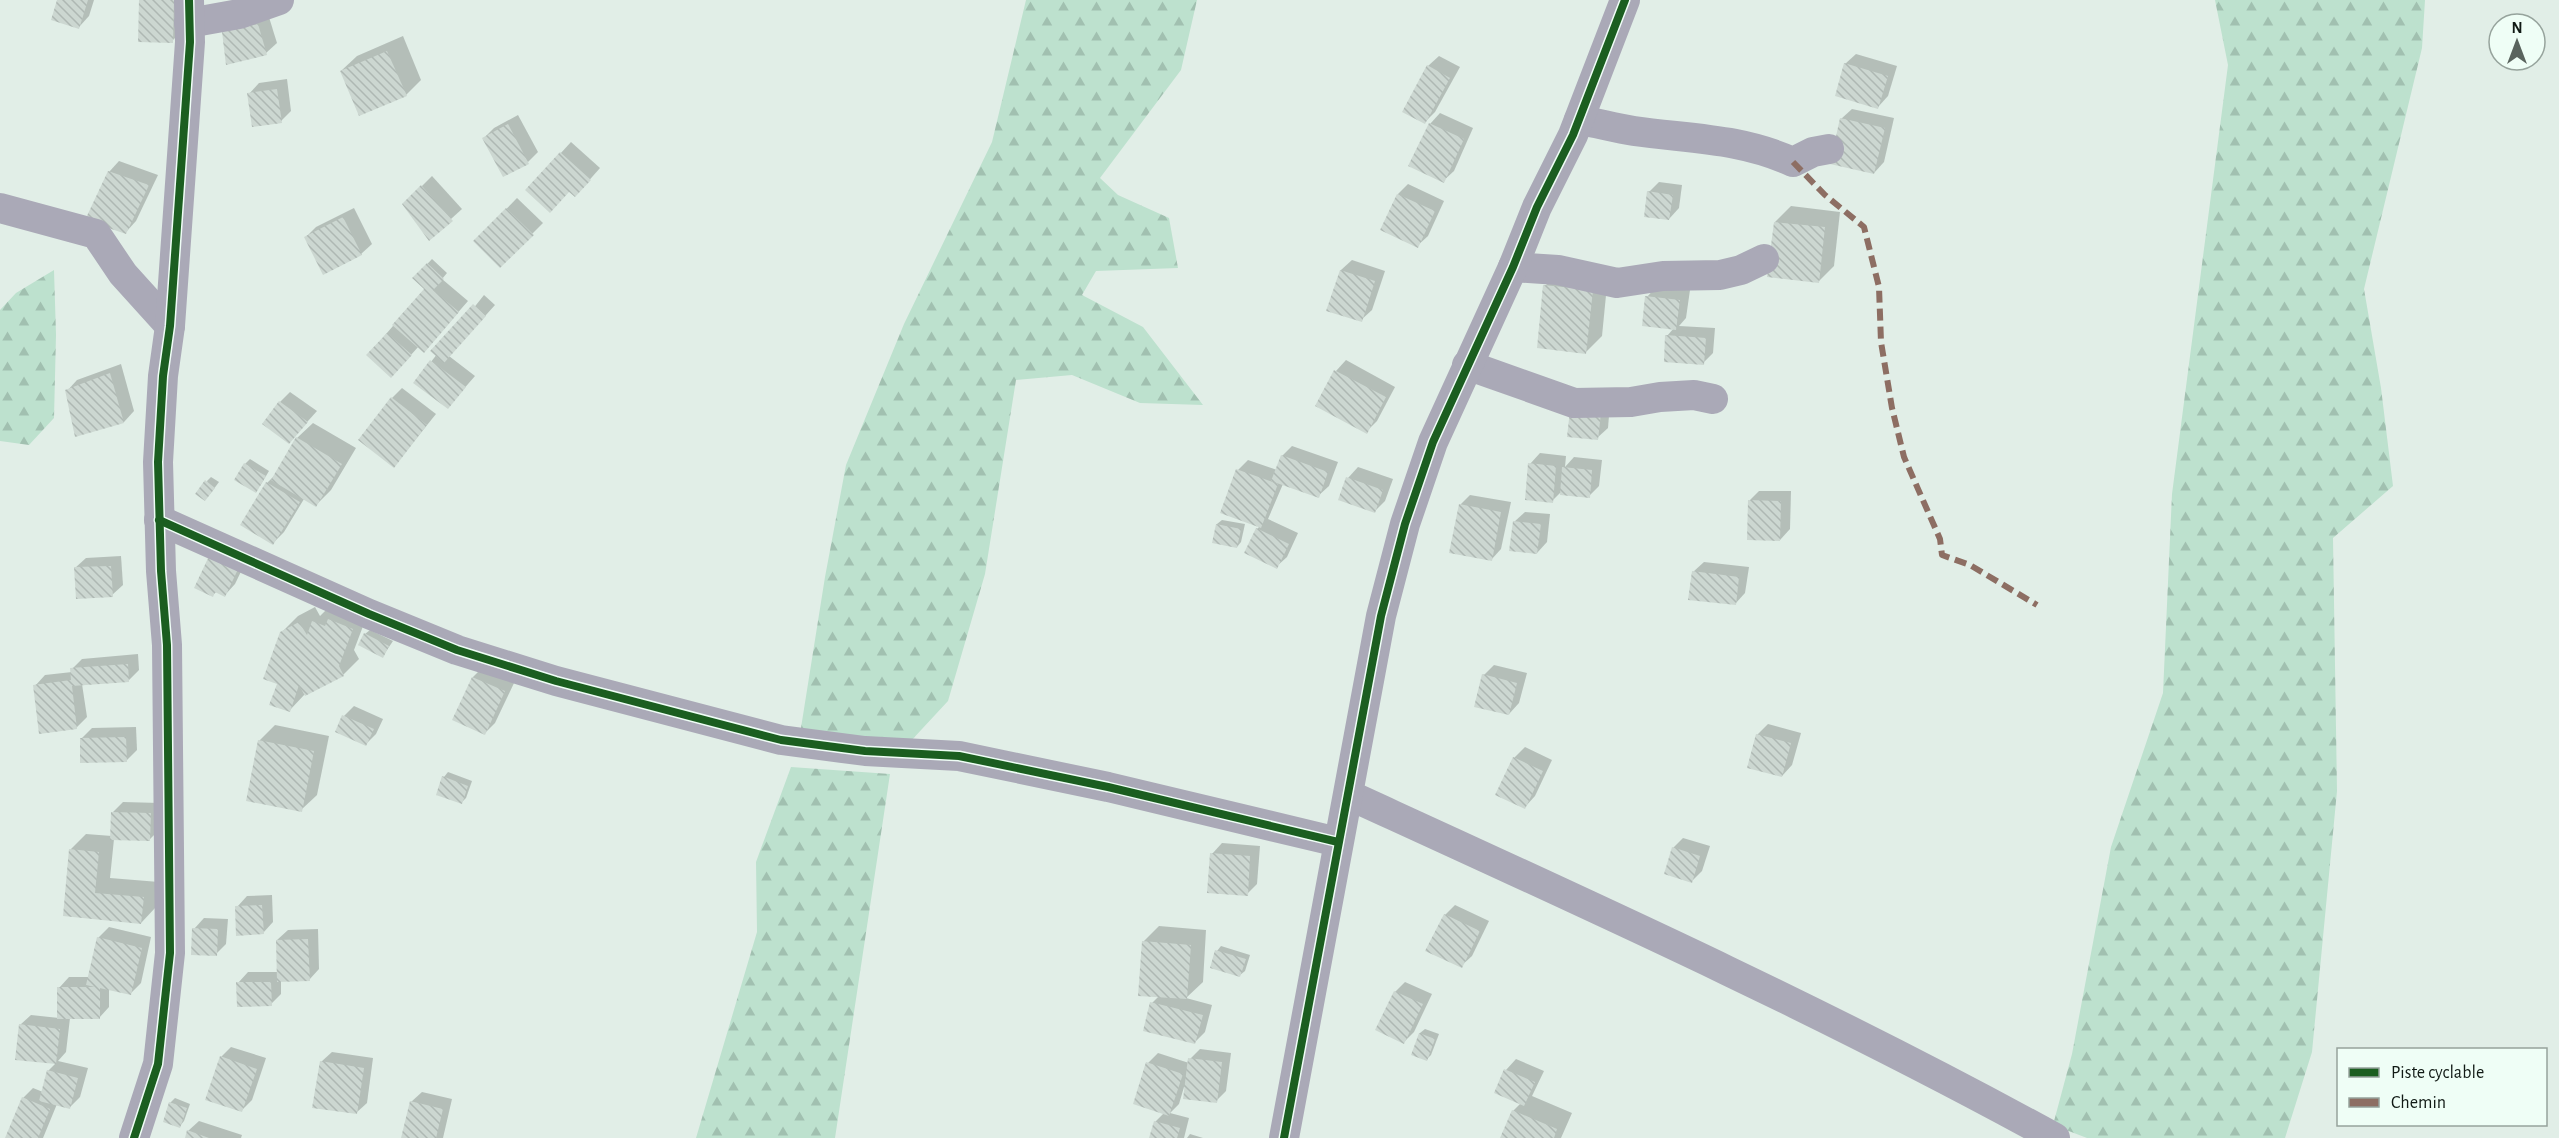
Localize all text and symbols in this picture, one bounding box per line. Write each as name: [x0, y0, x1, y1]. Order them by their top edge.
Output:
north arrow: [2487, 12, 2547, 72]
text: N: [2511, 20, 2523, 36]
legend: [2337, 1048, 2547, 1126]
text: Piste cyclable: [2391, 1064, 2484, 1082]
text: Chemin: [2391, 1094, 2446, 1112]

